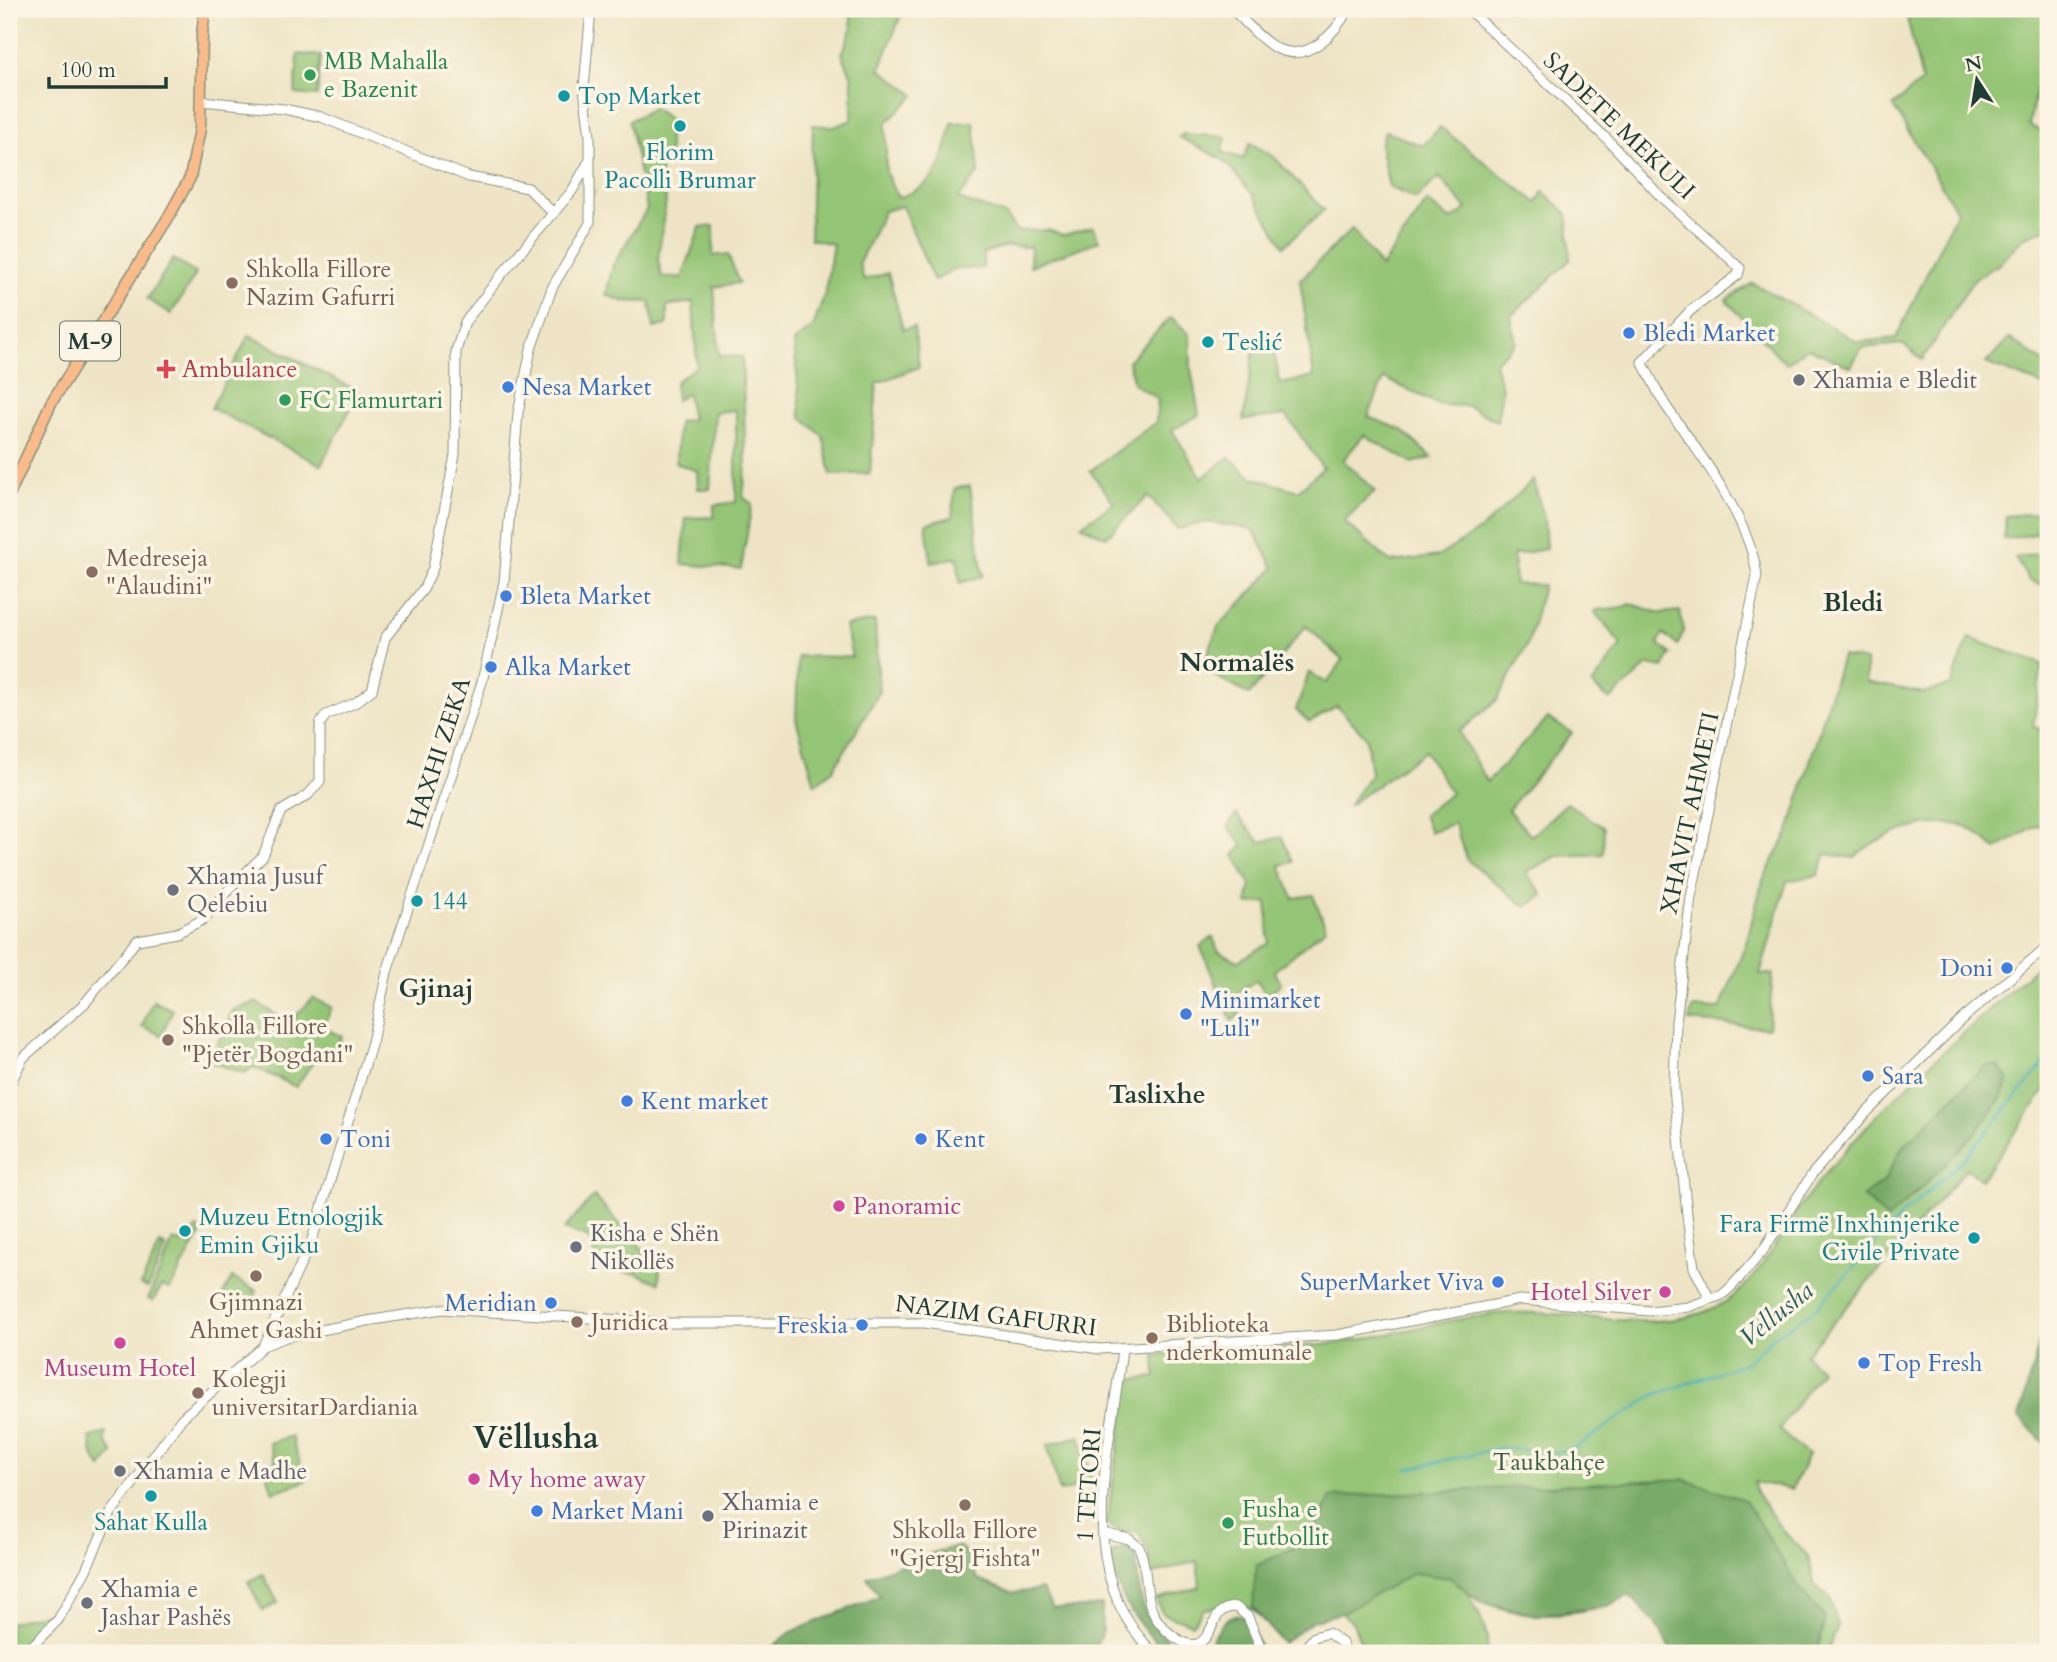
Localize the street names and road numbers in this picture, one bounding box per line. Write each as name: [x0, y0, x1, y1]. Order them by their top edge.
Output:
street label: SADETE MEKULI: [1536, 45, 1702, 207]
road number: M-9: [60, 322, 120, 360]
street label: HAXHI ZEKA: [399, 672, 479, 833]
street label: XHAVIT AHMETI: [1652, 709, 1728, 917]
street label: NAZIM GAFURRI: [893, 1287, 1099, 1345]
street label: 1 TETORI: [1069, 1427, 1109, 1543]

